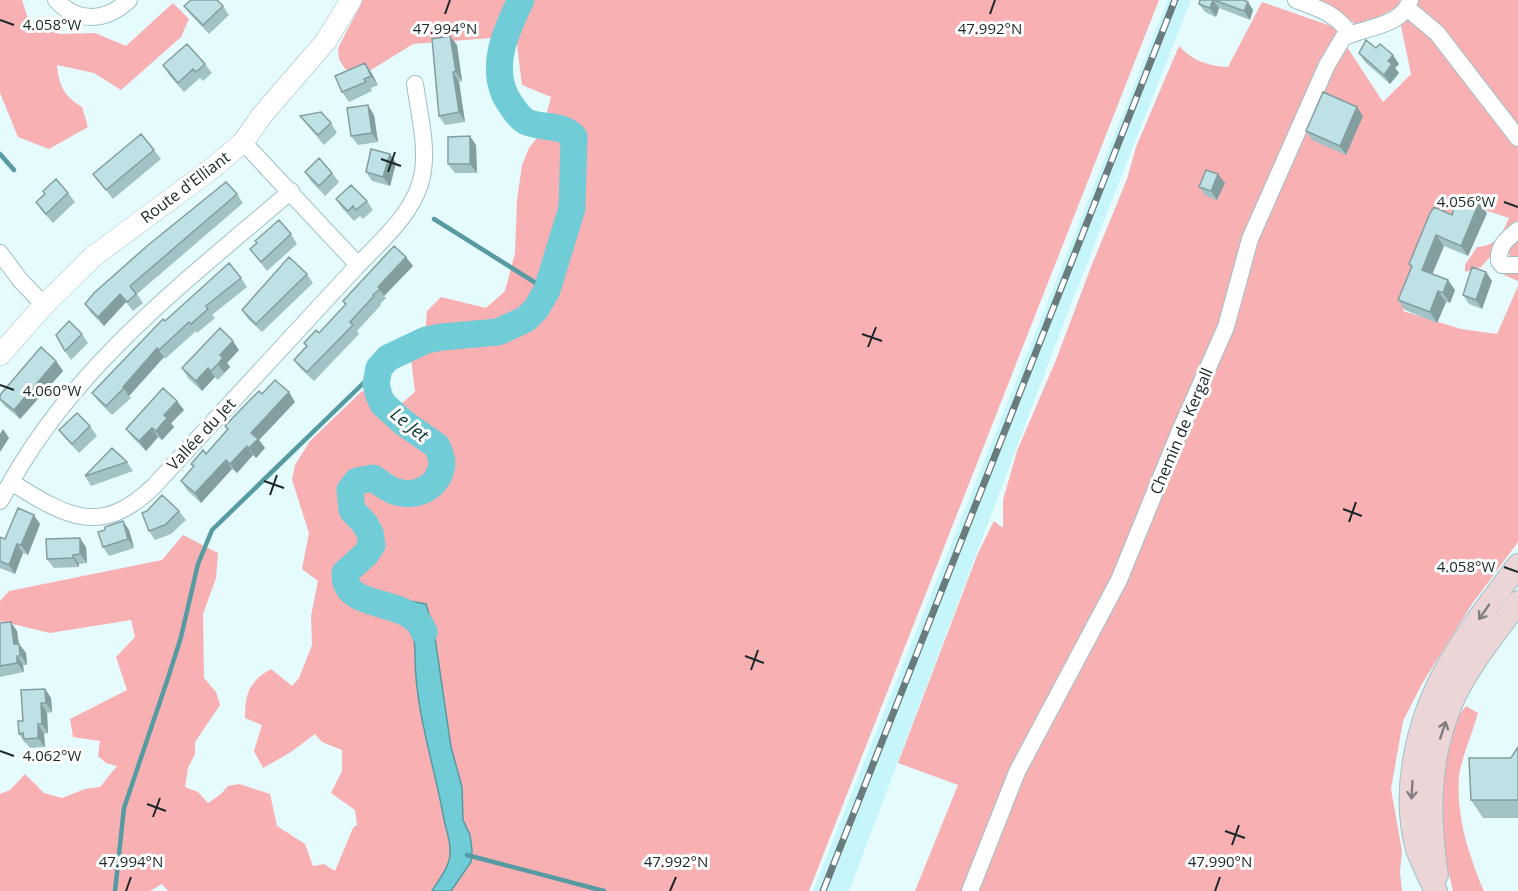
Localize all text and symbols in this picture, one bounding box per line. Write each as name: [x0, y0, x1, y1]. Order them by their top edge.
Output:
text: 4.058°W: [23, 14, 81, 34]
text: 47.994°N: [413, 18, 477, 38]
text: 47.992°N: [958, 18, 1022, 38]
street label: Route d'Elliant: [136, 146, 235, 228]
text: 4.056°W: [1437, 191, 1495, 211]
street label: Chemin de Kergall: [1144, 364, 1218, 498]
text: 4.060°W: [23, 380, 81, 400]
street label: Vallée du Jet: [162, 393, 240, 475]
water label: Le Jet: [386, 401, 435, 447]
text: 4.058°W: [1437, 556, 1495, 576]
one-way arrow: [1478, 604, 1490, 620]
one-way arrow: [1439, 721, 1450, 740]
text: 4.062°W: [23, 745, 81, 765]
one-way arrow: [1406, 780, 1417, 800]
text: 47.994°N: [99, 851, 163, 871]
text: 47.992°N: [644, 851, 708, 871]
text: 47.990°N: [1188, 851, 1252, 871]

